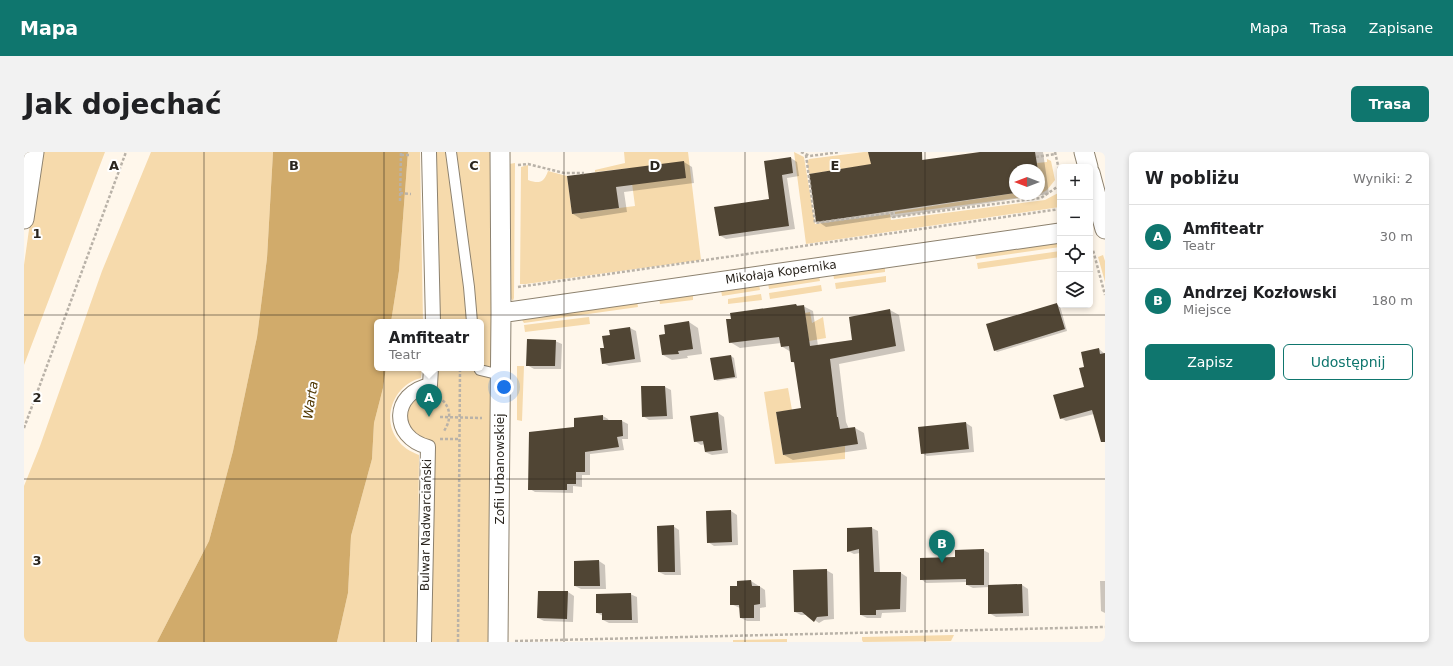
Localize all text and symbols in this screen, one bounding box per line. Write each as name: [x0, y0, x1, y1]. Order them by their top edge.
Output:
text: Mapa: [20, 17, 78, 39]
text: Mapa: [1250, 20, 1288, 36]
text: Trasa: [1310, 20, 1347, 36]
text: Zapisane: [1369, 20, 1433, 36]
button: Trasa: [1351, 86, 1429, 122]
text: Jak dojechać: [24, 88, 222, 121]
text: A: [109, 158, 119, 173]
text: B: [289, 158, 299, 173]
text: C: [469, 158, 479, 173]
text: D: [650, 158, 661, 173]
text: E: [831, 158, 839, 173]
north arrow: [1009, 164, 1045, 200]
map controls: [1057, 164, 1093, 308]
button: +: [1057, 164, 1093, 200]
text: W pobliżu: [1145, 168, 1239, 188]
text: Wyniki: 2: [1353, 171, 1413, 186]
button: −: [1057, 200, 1093, 236]
text: Amfiteatr: [1183, 220, 1263, 238]
text: 1: [32, 226, 42, 241]
text: A: [1153, 229, 1163, 244]
text: 30 m: [1380, 229, 1413, 244]
button: locate: [1057, 236, 1093, 272]
text: Teatr: [1183, 238, 1215, 253]
street label: Mikołaja Kopernika: [724, 257, 838, 287]
button: layers: [1057, 272, 1093, 308]
text: Andrzej Kozłowski: [1183, 284, 1337, 302]
text: B: [1153, 293, 1163, 308]
text: 180 m: [1371, 293, 1413, 308]
text: Miejsce: [1183, 302, 1231, 317]
popup: [374, 319, 484, 371]
text: Amfiteatr: [389, 329, 469, 347]
button: Zapisz: [1145, 344, 1275, 380]
button: Udostępnij: [1283, 344, 1413, 380]
text: Teatr: [389, 347, 421, 362]
your location: [494, 377, 514, 397]
water label: Warta: [300, 380, 321, 420]
pin: A: [416, 384, 442, 417]
text: 2: [32, 390, 42, 405]
street label: Zofii Urbanowskiej: [493, 414, 507, 524]
street label: Bulwar Nadwarciański: [418, 459, 434, 591]
pin: B: [929, 530, 955, 563]
text: 3: [32, 553, 42, 568]

